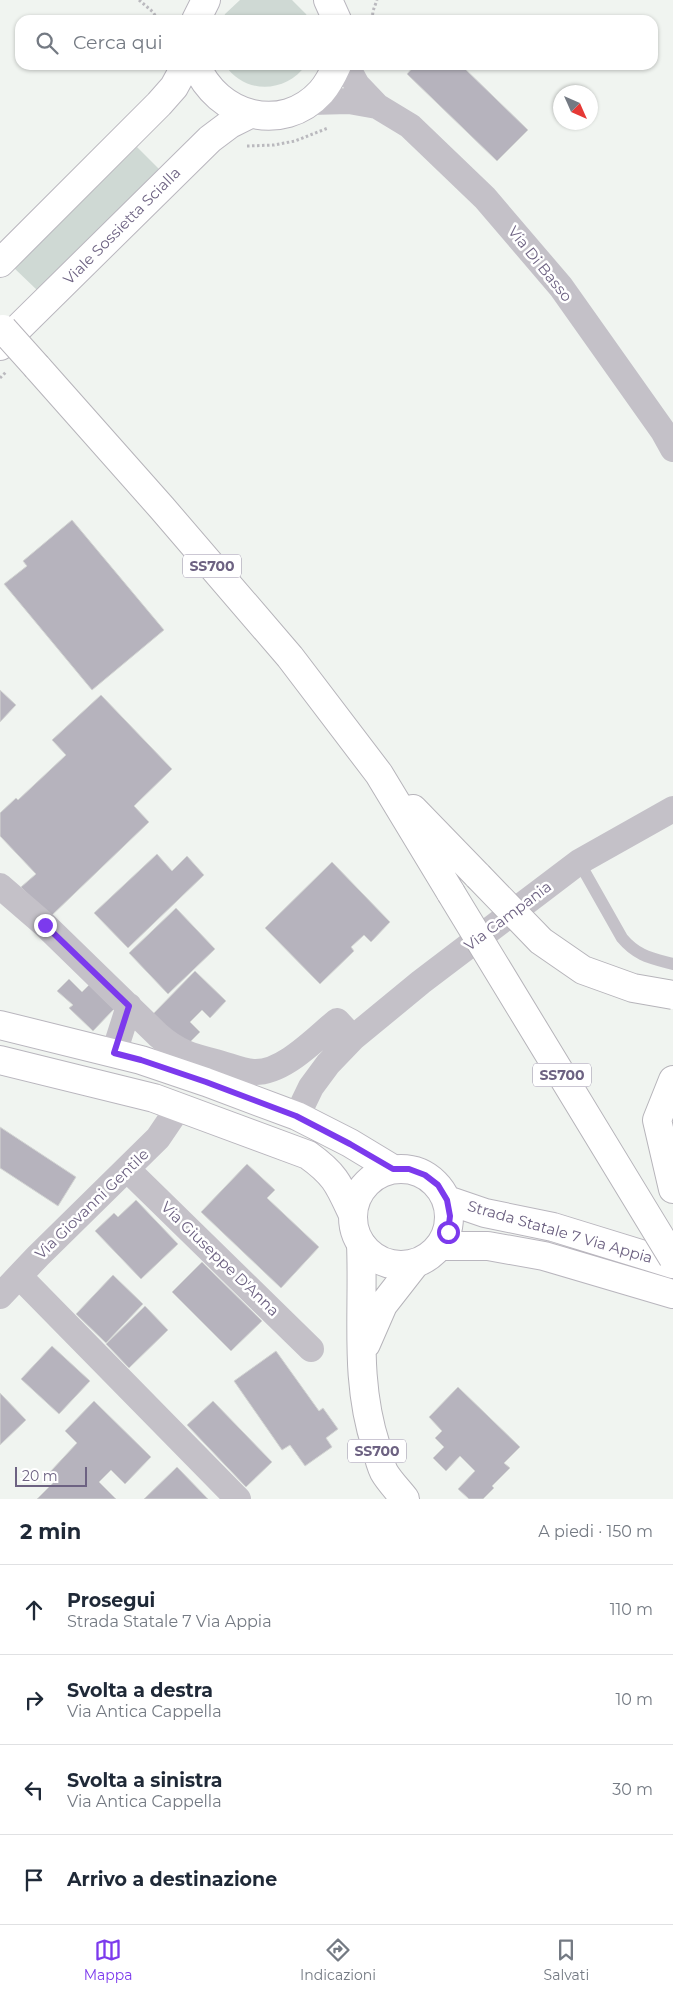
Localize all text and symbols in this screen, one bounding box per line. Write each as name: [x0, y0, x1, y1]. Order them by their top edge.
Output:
search box: [15, 15, 658, 70]
icon: search: [33, 29, 61, 57]
text: Cerca qui: [73, 31, 163, 54]
north arrow: [553, 85, 598, 130]
street label: Viale Sossietta Scialla: [59, 163, 184, 288]
street label: Via Di Basso: [504, 222, 577, 305]
road number: SS700: [183, 554, 241, 578]
street label: Via Campania: [460, 877, 555, 955]
route end: [34, 914, 57, 937]
road number: SS700: [533, 1064, 591, 1086]
street label: Via Giovanni Gentile: [31, 1144, 152, 1263]
street label: Strada Statale 7 Via Appia: [465, 1196, 655, 1267]
street label: Via Giuseppe D'Anna: [157, 1197, 283, 1320]
route start: [437, 1221, 460, 1244]
road number: SS700: [348, 1440, 406, 1462]
scale bar: [15, 1464, 88, 1487]
text: 20 m: [22, 1467, 58, 1485]
text: 2 min: [20, 1519, 81, 1544]
text: A piedi · 150 m: [538, 1522, 653, 1541]
text: Prosegui: [67, 1589, 155, 1612]
icon: ahead: [20, 1596, 48, 1624]
text: 110 m: [610, 1600, 653, 1619]
text: Strada Statale 7 Via Appia: [67, 1612, 272, 1631]
text: Svolta a destra: [67, 1679, 213, 1702]
icon: right: [20, 1686, 48, 1714]
text: 10 m: [615, 1690, 653, 1709]
text: Via Antica Cappella: [67, 1702, 222, 1721]
text: Svolta a sinistra: [67, 1769, 222, 1792]
icon: left: [20, 1776, 48, 1804]
text: 30 m: [612, 1780, 653, 1799]
text: Via Antica Cappella: [67, 1792, 222, 1811]
icon: arrive: [20, 1866, 48, 1894]
text: Arrivo a destinazione: [67, 1868, 277, 1891]
tab: Mappa: [84, 1936, 133, 1984]
tab: Indicazioni: [300, 1936, 376, 1984]
tab: Salvati: [544, 1936, 589, 1984]

